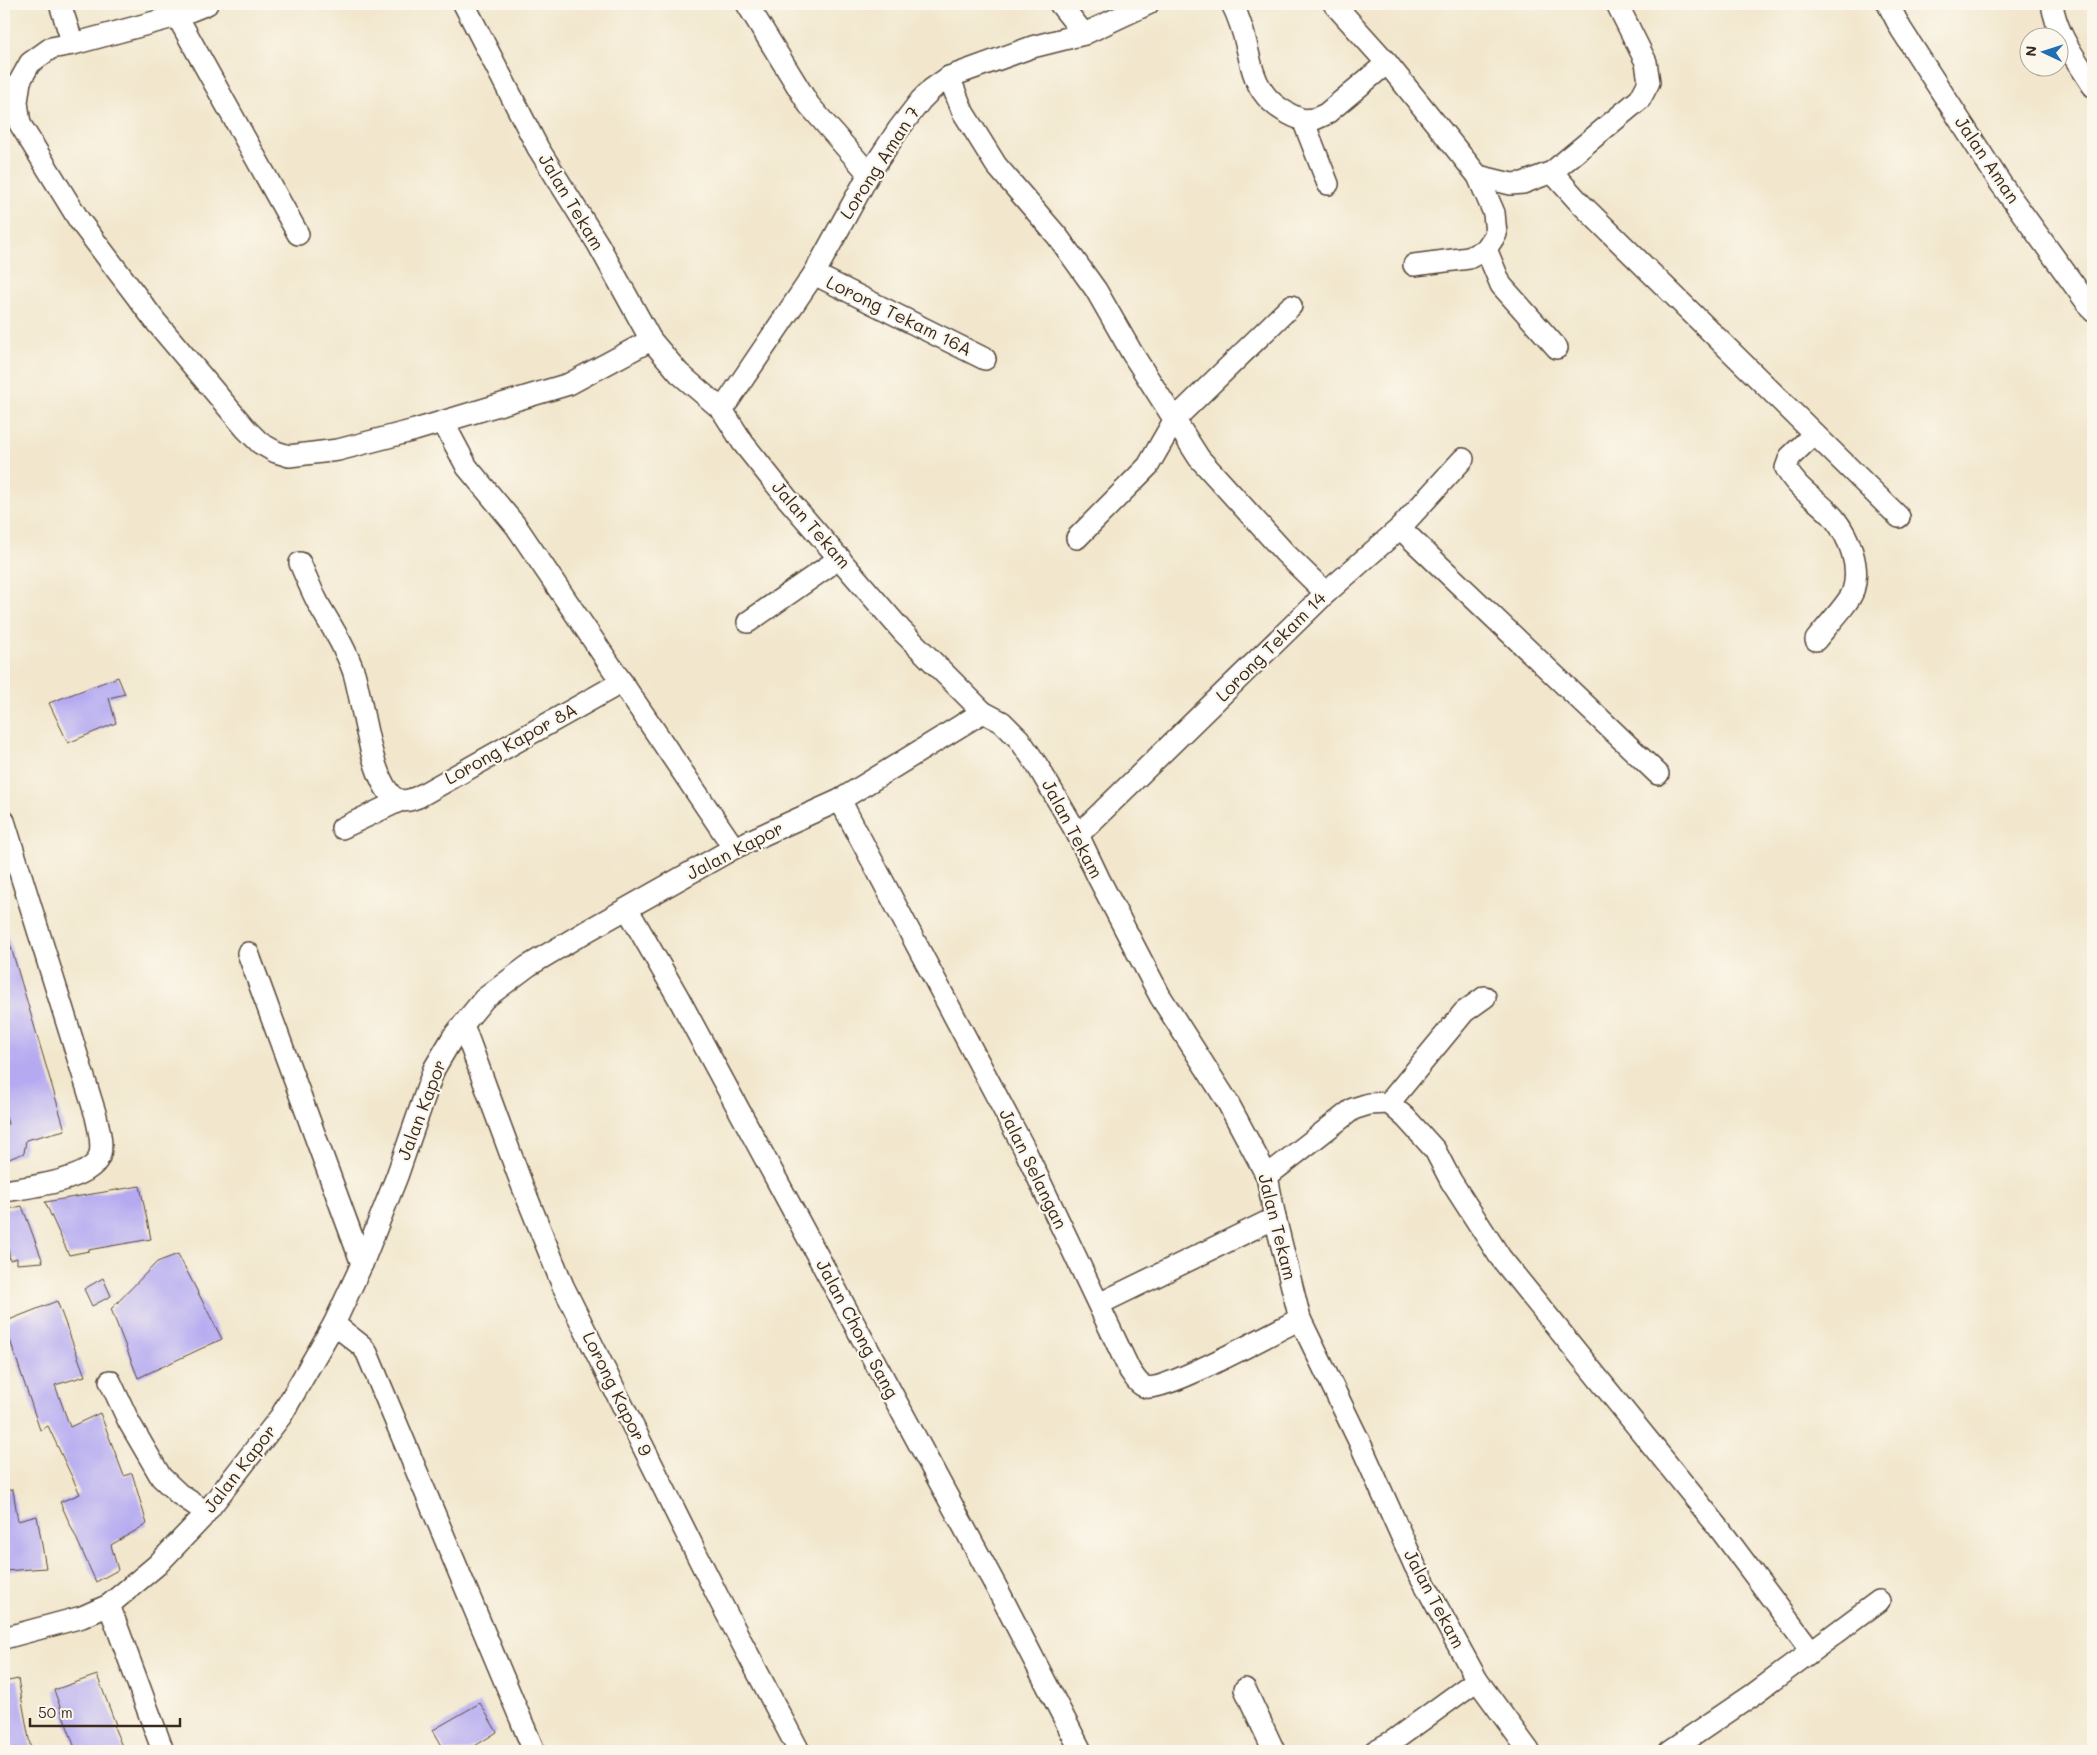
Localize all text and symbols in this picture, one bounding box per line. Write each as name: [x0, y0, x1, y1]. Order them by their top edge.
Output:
north arrow: [2020, 28, 2070, 78]
text: N: [2021, 45, 2040, 57]
street label: Lorong Aman 7: [834, 101, 925, 223]
street label: Jalan Aman: [1950, 111, 2026, 208]
street label: Jalan Tekam: [534, 149, 610, 254]
street label: Lorong Tekam 16A: [823, 269, 976, 361]
street label: Jalan Tekam: [767, 475, 857, 573]
street label: Lorong Tekam 14: [1210, 586, 1331, 707]
street label: Lorong Kapor 8A: [440, 697, 581, 790]
street label: Jalan Tekam: [1037, 775, 1109, 882]
street label: Jalan Kapor: [682, 815, 787, 885]
street label: Jalan Kapor: [391, 1056, 451, 1163]
street label: Jalan Selangan: [994, 1104, 1073, 1233]
street label: Jalan Tekam: [1253, 1171, 1303, 1282]
street label: Jalan Chong Sang: [811, 1255, 905, 1402]
street label: Lorong Kapor 9: [577, 1327, 659, 1460]
street label: Jalan Kapor: [197, 1419, 281, 1517]
street label: Jalan Tekam: [1399, 1545, 1471, 1652]
scale bar: [30, 1695, 180, 1727]
text: 50 m: [38, 1702, 73, 1722]

